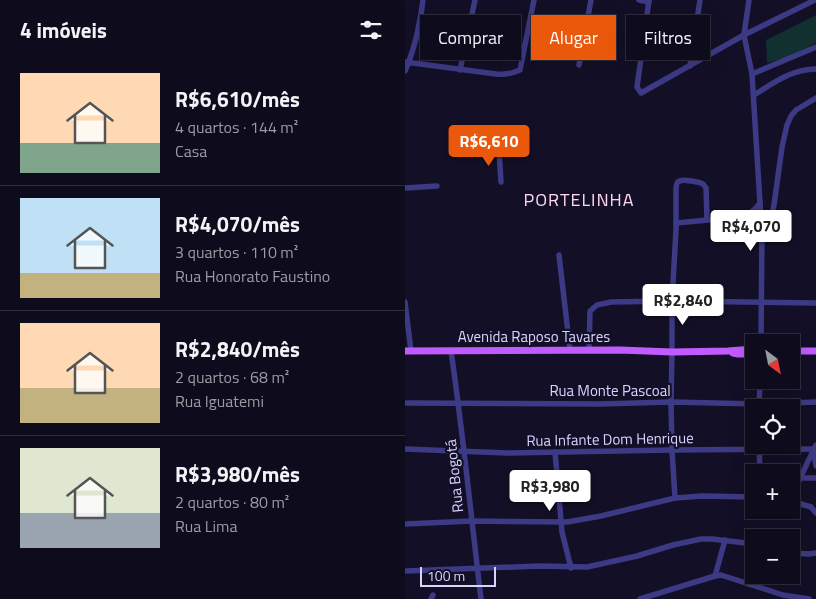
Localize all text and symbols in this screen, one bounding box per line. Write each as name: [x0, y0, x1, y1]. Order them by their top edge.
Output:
text: 4 imóveis: [20, 14, 107, 46]
chip: Comprar: [420, 15, 521, 60]
chip: Alugar: [531, 15, 616, 60]
chip: Filtros: [626, 15, 710, 60]
icon: filters: [357, 16, 385, 44]
text: R$6,610/mês: [175, 83, 300, 115]
icon: home: [60, 93, 120, 153]
text: 4 quartos · 144 m²: [175, 115, 298, 139]
pin: R$6,610: [443, 124, 535, 167]
text: R$6,610: [460, 129, 518, 153]
text: Casa: [175, 139, 207, 163]
district label: PORTELINHA: [524, 186, 634, 213]
text: R$4,070/mês: [175, 208, 300, 240]
pin: R$4,070: [705, 210, 797, 252]
text: R$4,070: [722, 214, 780, 238]
icon: home: [60, 218, 120, 278]
text: 3 quartos · 110 m²: [175, 240, 298, 264]
text: Rua Honorato Faustino: [175, 264, 330, 288]
pin: R$2,840: [637, 284, 729, 326]
text: R$2,840: [654, 288, 712, 312]
street label: Avenida Raposo Tavares: [458, 325, 610, 348]
text: R$2,840/mês: [175, 333, 300, 365]
north arrow: [745, 334, 800, 389]
map controls: [745, 334, 800, 584]
icon: home: [60, 343, 120, 403]
text: 2 quartos · 68 m²: [175, 365, 289, 389]
street label: Rua Monte Pascoal: [549, 379, 671, 402]
text: Rua Iguatemi: [175, 389, 264, 413]
button: locate: [745, 399, 800, 454]
street label: Rua Infante Dom Henrique: [526, 426, 694, 452]
street label: Rua Bogotá: [439, 438, 469, 514]
text: R$3,980/mês: [175, 458, 300, 490]
button: +: [745, 464, 800, 519]
icon: home: [60, 468, 120, 528]
pin: R$3,980: [504, 470, 596, 512]
text: R$3,980: [521, 474, 579, 498]
text: 2 quartos · 80 m²: [175, 490, 289, 514]
text: Rua Lima: [175, 514, 237, 538]
button: −: [745, 529, 800, 584]
scale bar: [420, 564, 496, 587]
text: 100 m: [427, 565, 465, 586]

